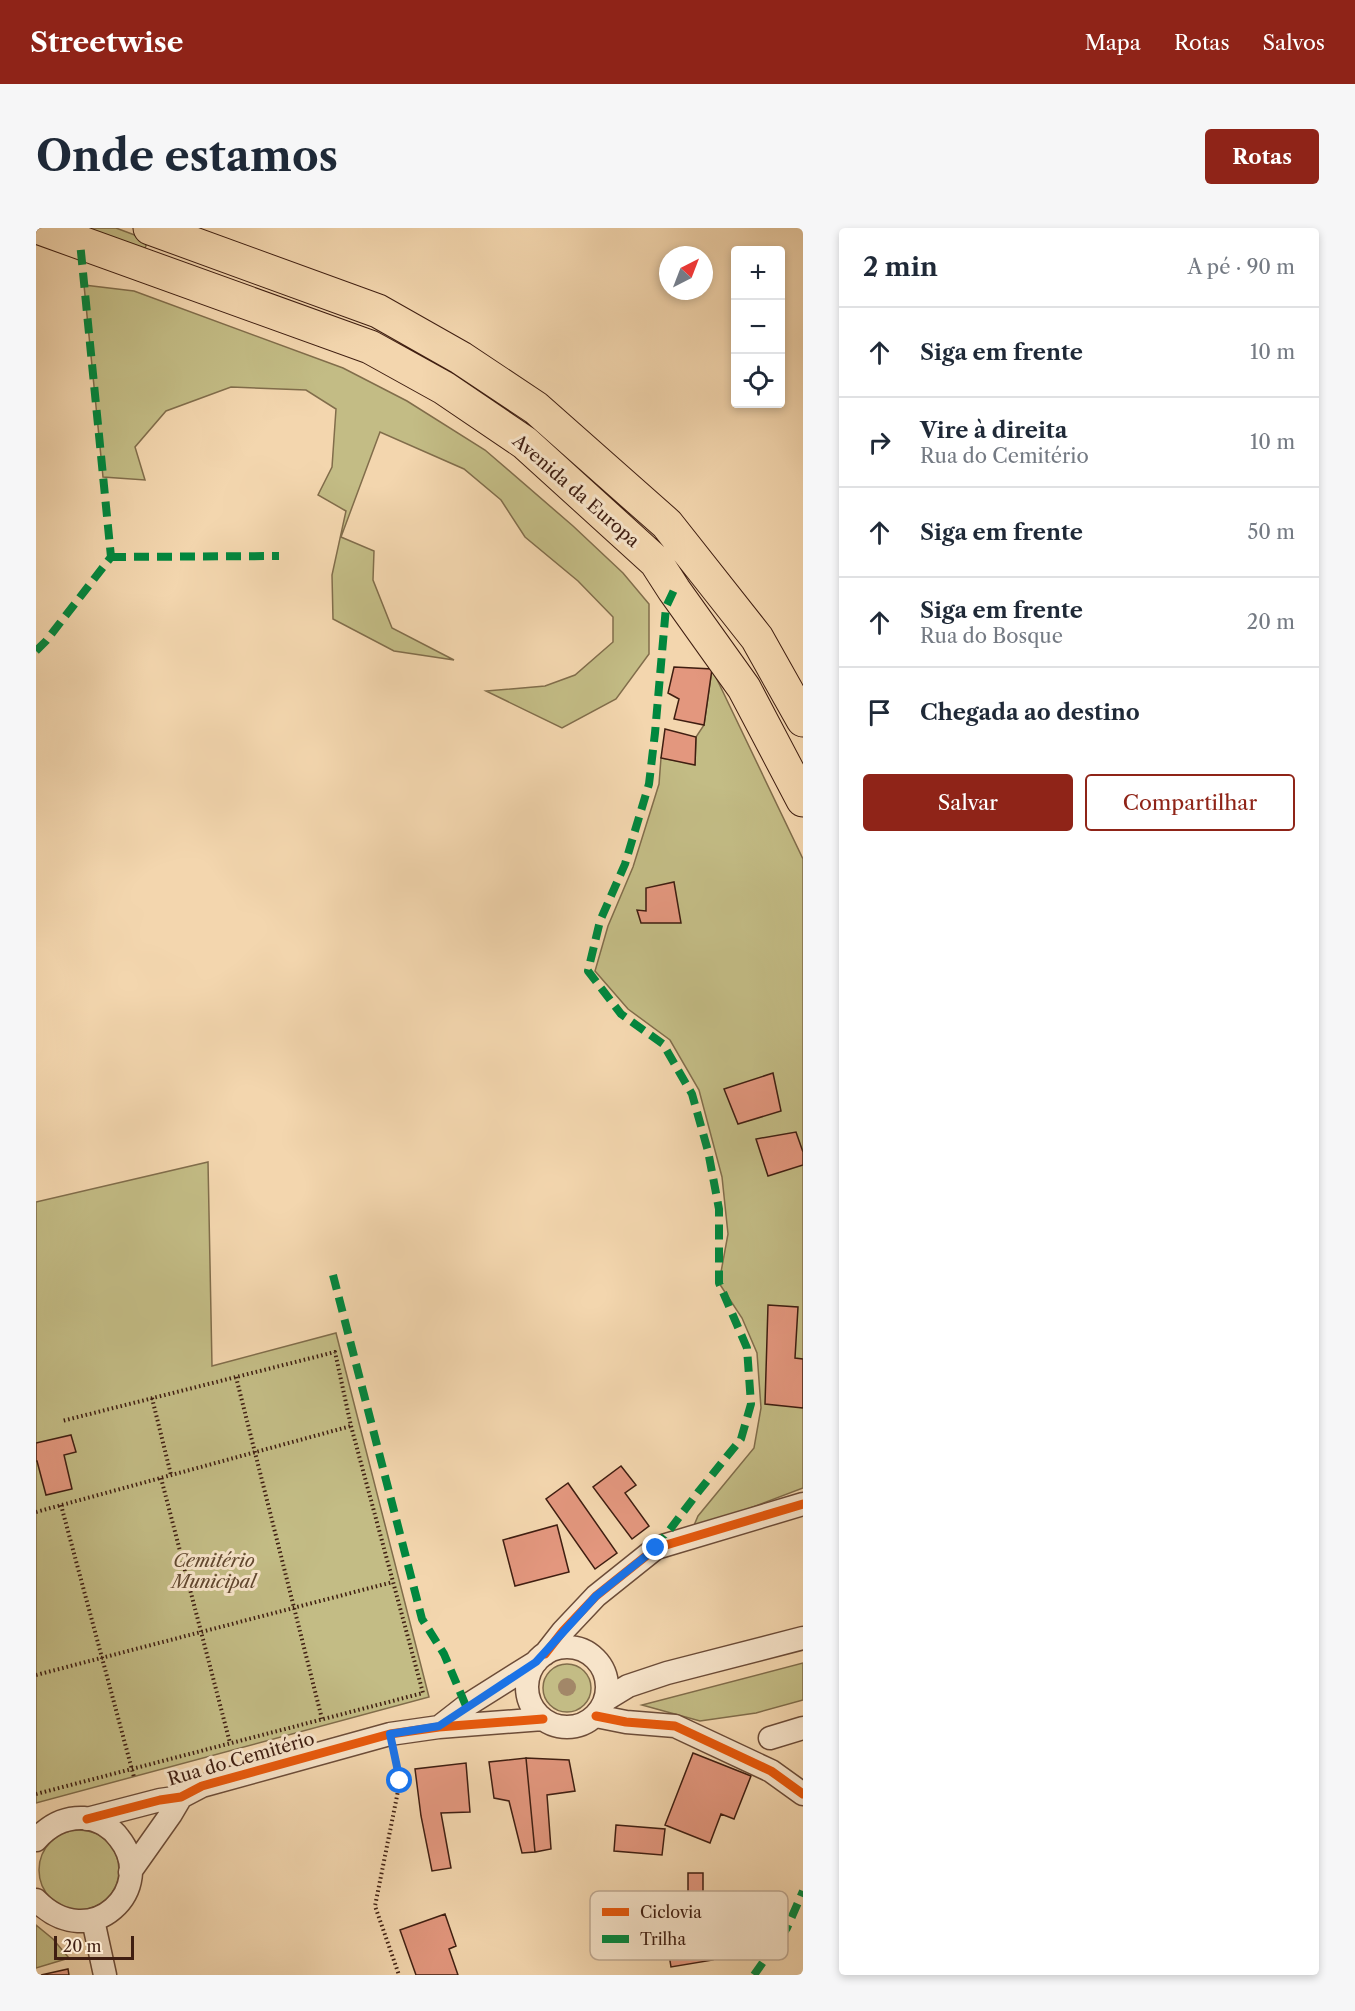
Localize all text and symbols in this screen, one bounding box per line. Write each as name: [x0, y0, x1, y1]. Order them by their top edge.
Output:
text: Streetwise: [30, 25, 184, 59]
text: Mapa: [1085, 30, 1141, 55]
text: Rotas: [1174, 30, 1230, 55]
text: Salvos: [1263, 30, 1325, 55]
button: Rotas: [1205, 129, 1319, 184]
text: Onde estamos: [36, 130, 338, 182]
north arrow: [659, 246, 713, 300]
map controls: [731, 246, 785, 408]
button: +: [731, 246, 785, 300]
text: 2 min: [863, 251, 938, 283]
text: A pé · 90 m: [1187, 255, 1295, 279]
button: −: [731, 300, 785, 354]
icon: ahead: [863, 336, 896, 369]
text: Siga em frente: [920, 339, 1083, 366]
text: 10 m: [1250, 340, 1295, 364]
button: locate: [731, 354, 785, 408]
text: Vire à direita: [920, 417, 1067, 444]
icon: right: [863, 426, 896, 459]
street label: Avenida da Europa: [507, 429, 644, 552]
text: 10 m: [1250, 430, 1295, 454]
text: Rua do Cemitério: [920, 444, 1089, 468]
icon: ahead: [863, 516, 896, 549]
text: Siga em frente: [920, 519, 1083, 546]
text: 50 m: [1248, 520, 1295, 544]
text: Siga em frente: [920, 597, 1083, 624]
icon: ahead: [863, 606, 896, 639]
text: 20 m: [1247, 610, 1295, 634]
text: Rua do Bosque: [920, 624, 1063, 648]
icon: arrive: [863, 696, 896, 729]
text: Chegada ao destino: [920, 699, 1140, 726]
button: Salvar: [863, 774, 1073, 831]
button: Compartilhar: [1085, 774, 1295, 831]
route end: [642, 1534, 668, 1560]
park label: Cemitério Municipal: [170, 1550, 258, 1593]
street label: Rua do Cemitério: [165, 1727, 317, 1791]
route start: [386, 1767, 412, 1793]
legend: [590, 1891, 788, 1960]
text: Ciclovia: [640, 1902, 702, 1922]
text: Trilha: [640, 1929, 686, 1949]
scale bar: [54, 1933, 134, 1960]
text: 20 m: [63, 1936, 102, 1956]

